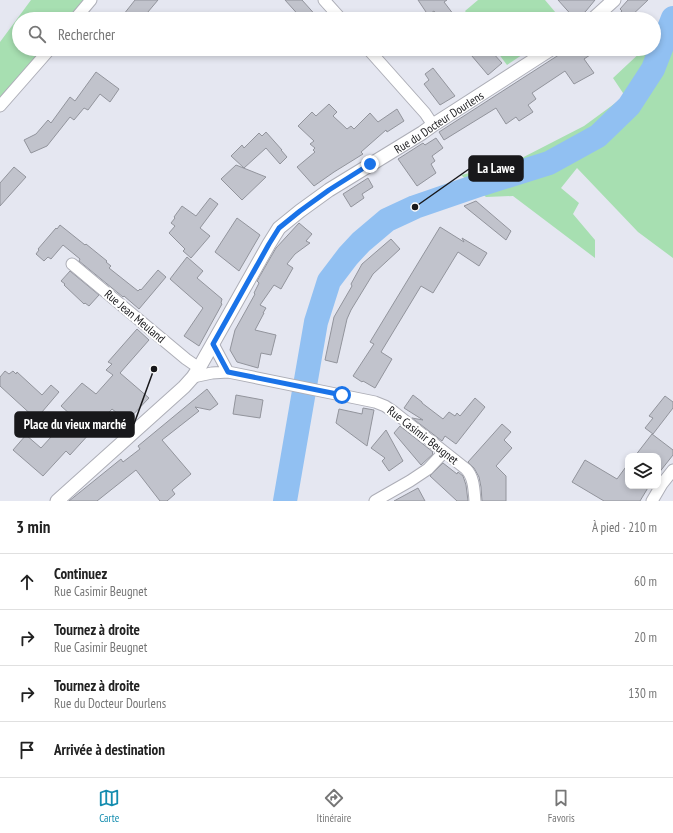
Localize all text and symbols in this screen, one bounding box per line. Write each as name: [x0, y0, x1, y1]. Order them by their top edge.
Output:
search box: [12, 12, 661, 56]
icon: search: [26, 23, 48, 45]
text: Rechercher: [58, 25, 115, 44]
street label: Rue du Docteur Dourlens: [391, 87, 486, 156]
route end: [361, 155, 379, 173]
callout: La Lawe: [469, 156, 523, 181]
text: La Lawe: [477, 160, 515, 177]
street label: Rue Jean Meuland: [102, 286, 168, 346]
route start: [333, 386, 351, 404]
street label: Rue Casimir Beugnet: [384, 403, 462, 468]
callout: Place du vieux marché: [15, 412, 134, 437]
text: Place du vieux marché: [24, 416, 127, 433]
map controls: [625, 453, 661, 489]
button: layers: [625, 453, 661, 489]
text: 3 min: [16, 516, 50, 538]
text: À pied · 210 m: [592, 519, 657, 536]
text: Continuez: [54, 564, 107, 583]
icon: ahead: [16, 571, 38, 593]
text: 60 m: [634, 573, 657, 590]
text: Rue Casimir Beugnet: [54, 583, 147, 600]
text: Tournez à droite: [54, 620, 140, 639]
icon: right: [16, 627, 38, 649]
text: 20 m: [634, 629, 657, 646]
text: Rue Casimir Beugnet: [54, 639, 147, 656]
text: Tournez à droite: [54, 676, 140, 695]
icon: right: [16, 683, 38, 705]
text: 130 m: [628, 685, 657, 702]
text: Rue du Docteur Dourlens: [54, 695, 166, 712]
icon: arrive: [16, 739, 38, 761]
text: Arrivée à destination: [54, 740, 165, 759]
tab: Carte: [98, 787, 120, 825]
tab: Itinéraire: [317, 787, 351, 825]
tab: Favoris: [548, 787, 575, 825]

